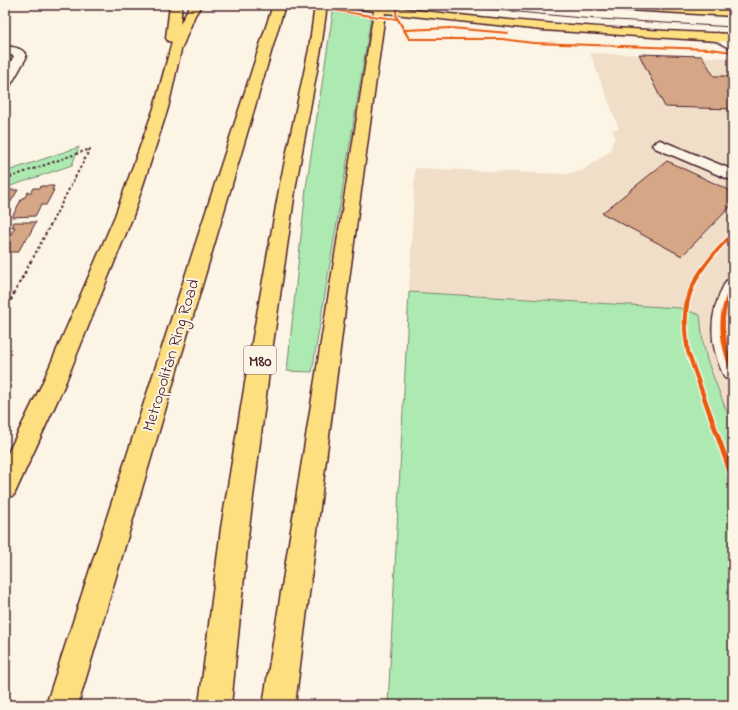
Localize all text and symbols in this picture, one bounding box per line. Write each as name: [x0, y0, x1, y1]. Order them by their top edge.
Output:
street label: Metropolitan Ring Road: [136, 276, 209, 435]
road number: M80: [244, 346, 276, 374]

